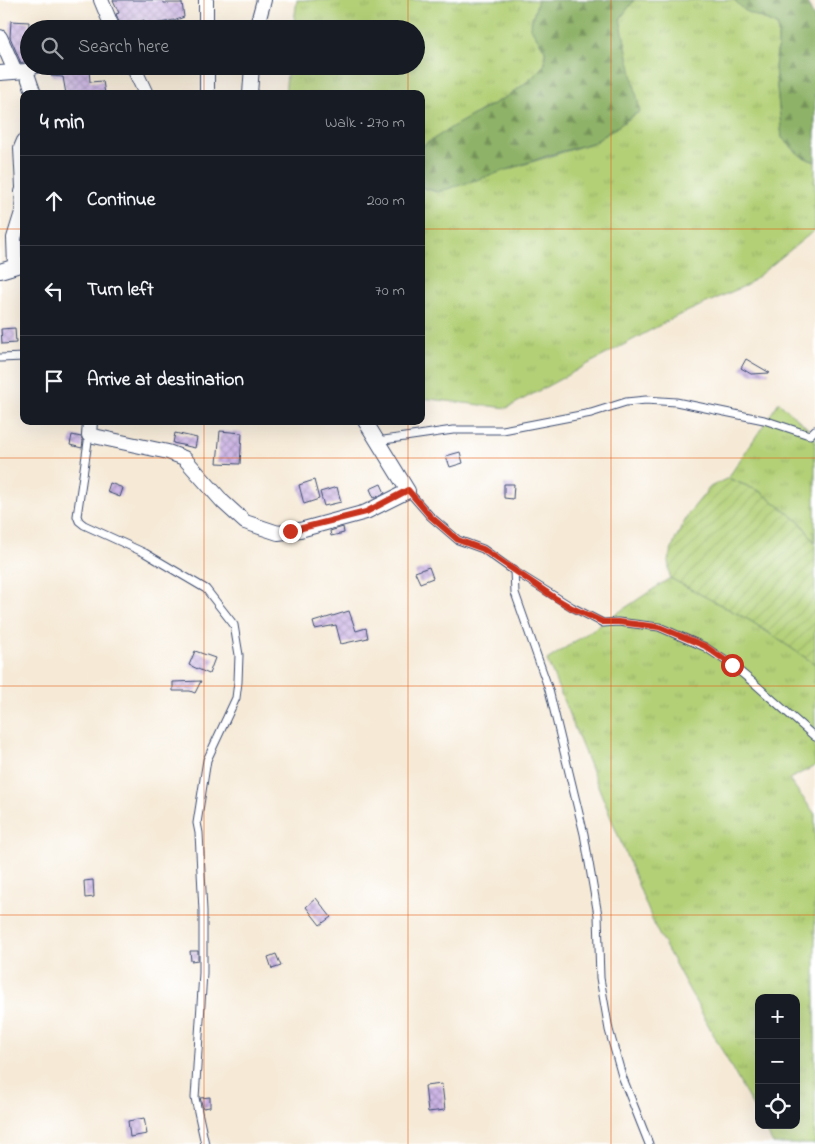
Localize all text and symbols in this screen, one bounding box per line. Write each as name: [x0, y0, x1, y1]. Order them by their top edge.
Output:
search box: [20, 20, 425, 75]
icon: search: [38, 34, 66, 62]
text: Search here: [78, 34, 169, 61]
text: 4 min: [40, 108, 84, 138]
text: Walk · 270 m: [325, 111, 405, 135]
icon: ahead: [40, 187, 68, 215]
text: Continue: [87, 187, 155, 214]
text: 200 m: [367, 189, 405, 213]
icon: left: [40, 277, 68, 305]
text: Turn left: [87, 277, 154, 304]
text: 70 m: [375, 279, 405, 303]
icon: arrive: [40, 367, 68, 395]
text: Arrive at destination: [87, 367, 244, 394]
route end: [279, 520, 302, 543]
route start: [721, 654, 744, 677]
map controls: [755, 994, 800, 1129]
button: +: [755, 994, 800, 1039]
button: −: [755, 1039, 800, 1084]
button: locate: [755, 1084, 800, 1129]

